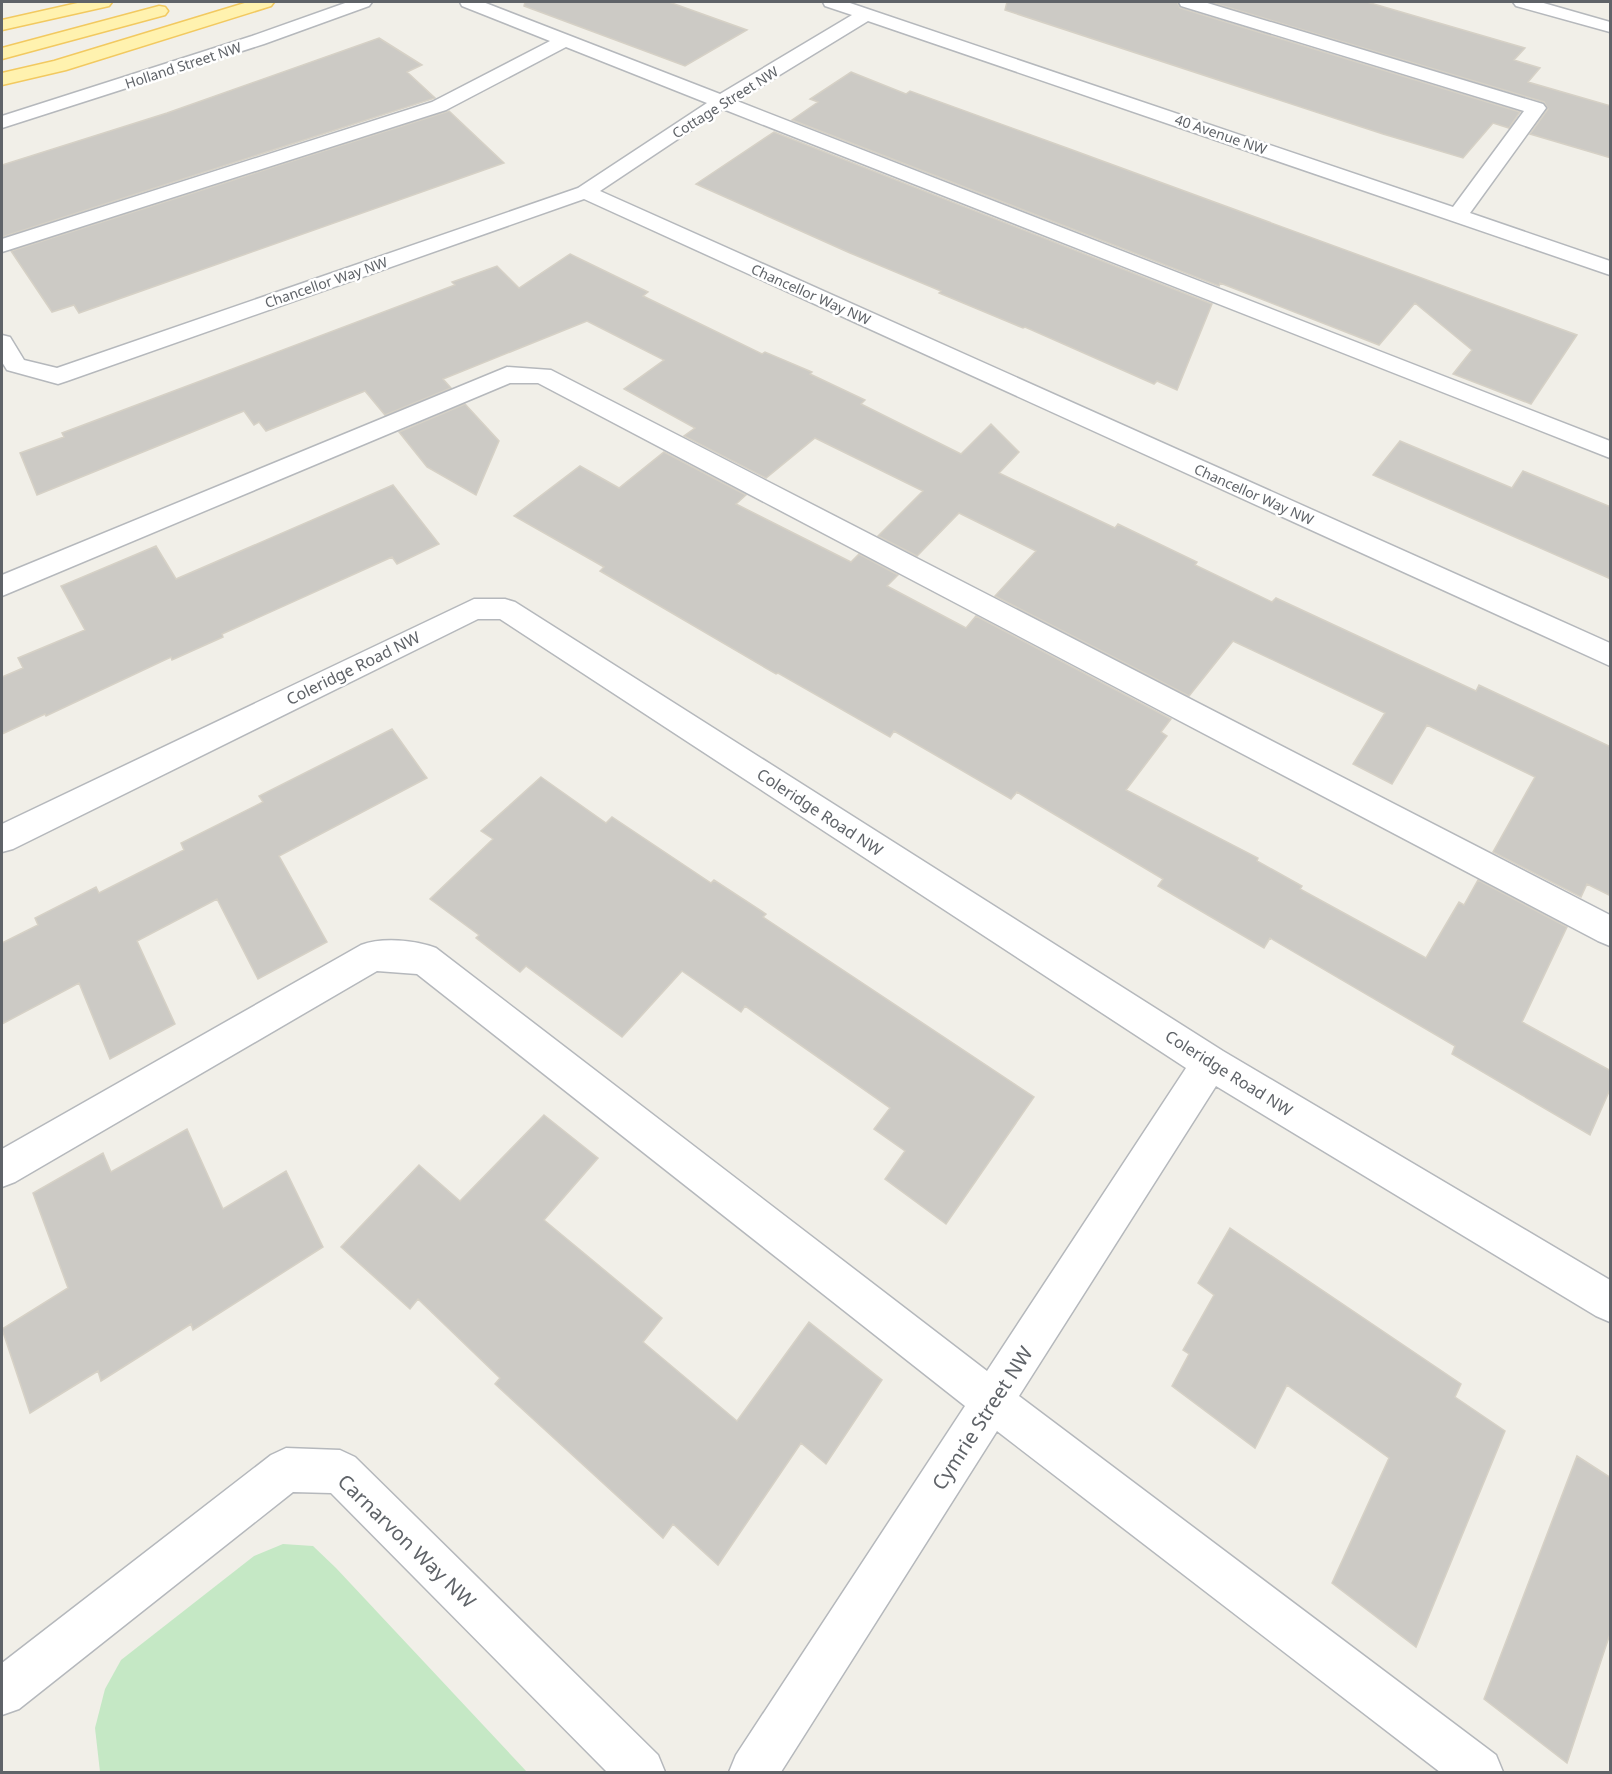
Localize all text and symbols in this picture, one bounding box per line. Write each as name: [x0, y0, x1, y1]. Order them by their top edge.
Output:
street label: Holland Street NW: [122, 37, 244, 93]
street label: Cottage Street NW: [668, 62, 782, 142]
street label: 40 Avenue NW: [1172, 109, 1270, 159]
street label: Chancellor Way NW: [262, 252, 390, 312]
street label: Chancellor Way NW: [748, 259, 874, 329]
street label: Chancellor Way NW: [1191, 459, 1317, 529]
street label: Coleridge Road NW: [282, 626, 424, 710]
street label: Coleridge Road NW: [753, 763, 887, 861]
street label: Coleridge Road NW: [1161, 1025, 1297, 1121]
street label: Cymrie Street NW: [925, 1341, 1039, 1495]
street label: Carnarvon Way NW: [332, 1468, 482, 1614]

